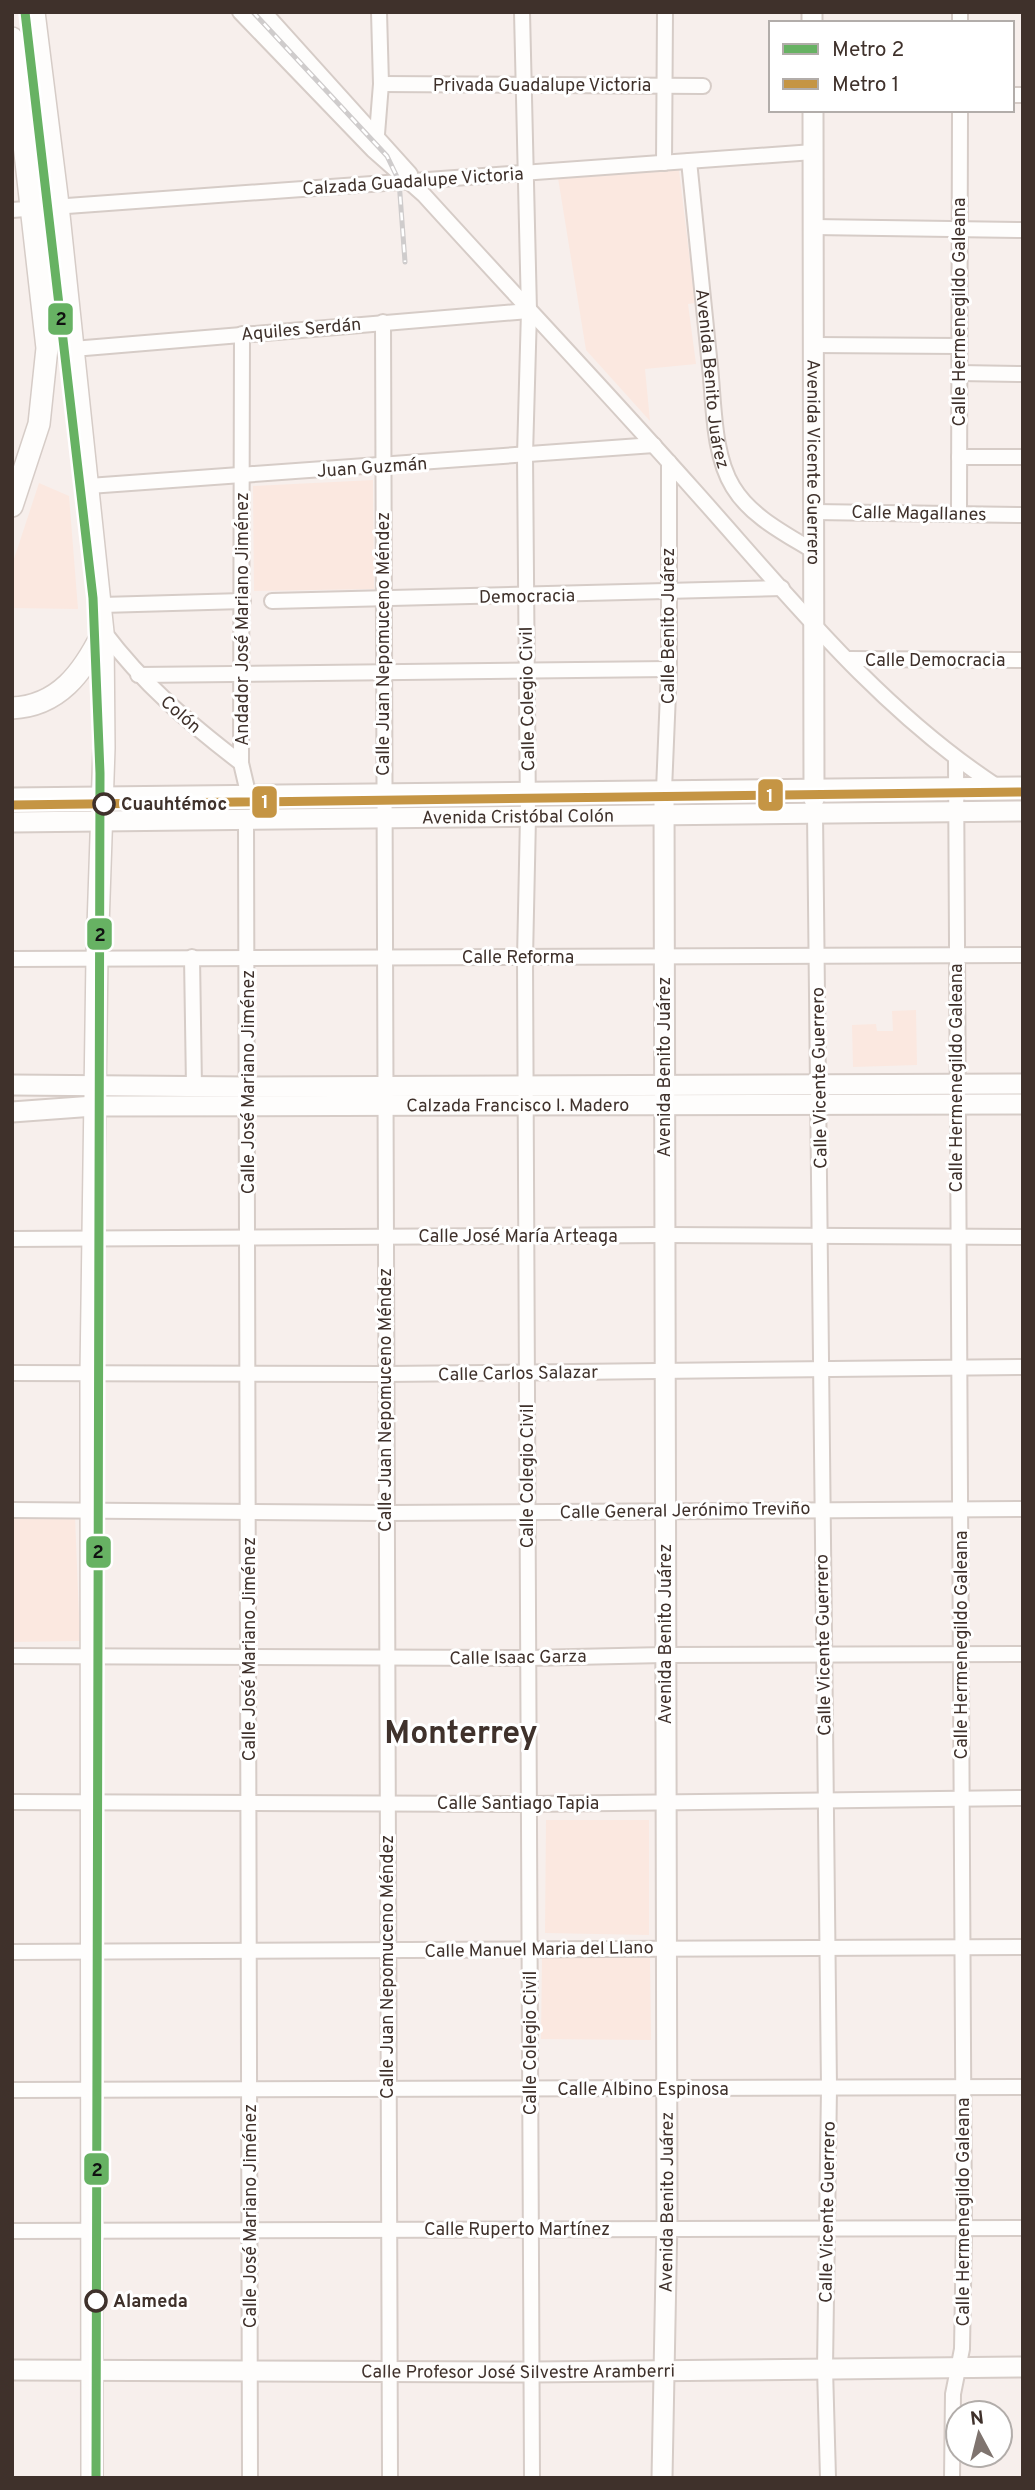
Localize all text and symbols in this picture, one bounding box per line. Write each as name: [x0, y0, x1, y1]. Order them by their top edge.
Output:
legend: [769, 21, 1014, 112]
text: Metro 2: [832, 37, 904, 64]
text: Metro 1: [832, 72, 899, 99]
street label: Privada Guadalupe Victoria: [433, 75, 651, 98]
street label: Calzada Guadalupe Victoria: [302, 163, 525, 202]
street label: Calle Hermenegildo Galeana: [949, 197, 972, 427]
street label: Avenida Benito Juárez: [689, 288, 734, 472]
line badge: 2: [47, 302, 74, 336]
text: 2: [55, 308, 67, 332]
street label: Aquiles Serdán: [240, 314, 362, 347]
street label: Avenida Vicente Guerrero: [800, 359, 824, 565]
street label: Juan Guzmán: [316, 453, 428, 484]
street label: Andador José Mariano Jiménez: [232, 492, 255, 746]
street label: Calle Magallanes: [851, 502, 987, 527]
street label: Calle Juan Nepomuceno Méndez: [373, 512, 396, 776]
street label: Calle Benito Juárez: [658, 548, 681, 704]
street label: Democracia: [479, 585, 575, 610]
street label: Calle Colegio Civil: [516, 626, 541, 771]
street label: Calle Democracia: [865, 650, 1005, 673]
street label: Colón: [155, 691, 205, 739]
line badge: 1: [757, 778, 784, 812]
line badge: 1: [251, 785, 278, 819]
text: 1: [766, 785, 774, 809]
text: 1: [261, 791, 269, 815]
marker: Cuauhtémoc: [93, 793, 115, 815]
place label: Cuauhtémoc: [121, 794, 227, 817]
street label: Avenida Cristóbal Colón: [422, 805, 614, 831]
line badge: 2: [86, 917, 113, 951]
text: 2: [94, 924, 106, 948]
street label: Calle Reforma: [462, 947, 574, 970]
street label: Calle Hermenegildo Galeana: [946, 963, 969, 1193]
street label: Calle José Mariano Jiménez: [238, 970, 261, 1194]
street label: Avenida Benito Juárez: [654, 977, 677, 1157]
street label: Calle Vicente Guerrero: [807, 987, 834, 1169]
street label: Calzada Francisco I. Madero: [406, 1095, 629, 1118]
street label: Calle José María Arteaga: [418, 1226, 618, 1249]
street label: Calle Juan Nepomuceno Méndez: [375, 1268, 398, 1532]
street label: Calle Carlos Salazar: [438, 1362, 598, 1387]
street label: Calle Colegio Civil: [517, 1404, 540, 1548]
street label: Calle General Jerónimo Treviño: [559, 1498, 811, 1525]
street label: Calle Hermenegildo Galeana: [951, 1530, 974, 1760]
line badge: 2: [85, 1535, 112, 1569]
street label: Calle José Mariano Jiménez: [239, 1537, 262, 1761]
text: 2: [92, 1541, 104, 1565]
street label: Avenida Benito Juárez: [655, 1544, 678, 1724]
street label: Calle Vicente Guerrero: [811, 1554, 838, 1736]
street label: Calle Isaac Garza: [449, 1646, 587, 1671]
district label: Monterrey: [384, 1715, 538, 1755]
street label: Calle Santiago Tapia: [437, 1793, 599, 1816]
street label: Calle Juan Nepomuceno Méndez: [377, 1835, 400, 2099]
street label: Calle Manuel Maria del Llano: [424, 1937, 654, 1964]
street label: Calle Colegio Civil: [520, 1971, 543, 2115]
street label: Calle Albino Espinosa: [557, 2079, 729, 2102]
street label: Calle Hermenegildo Galeana: [953, 2097, 976, 2327]
street label: Calle José Mariano Jiménez: [240, 2104, 263, 2328]
street label: Avenida Benito Juárez: [656, 2112, 680, 2293]
street label: Calle Vicente Guerrero: [815, 2121, 842, 2303]
line badge: 2: [83, 2152, 110, 2186]
text: 2: [91, 2159, 103, 2183]
street label: Calle Ruperto Martínez: [424, 2219, 610, 2242]
marker: Alameda: [85, 2290, 107, 2312]
place label: Alameda: [113, 2291, 188, 2314]
street label: Calle Profesor José Silvestre Aramberri: [361, 2361, 675, 2385]
north arrow: [944, 2399, 1014, 2469]
text: N: [969, 2406, 985, 2432]

